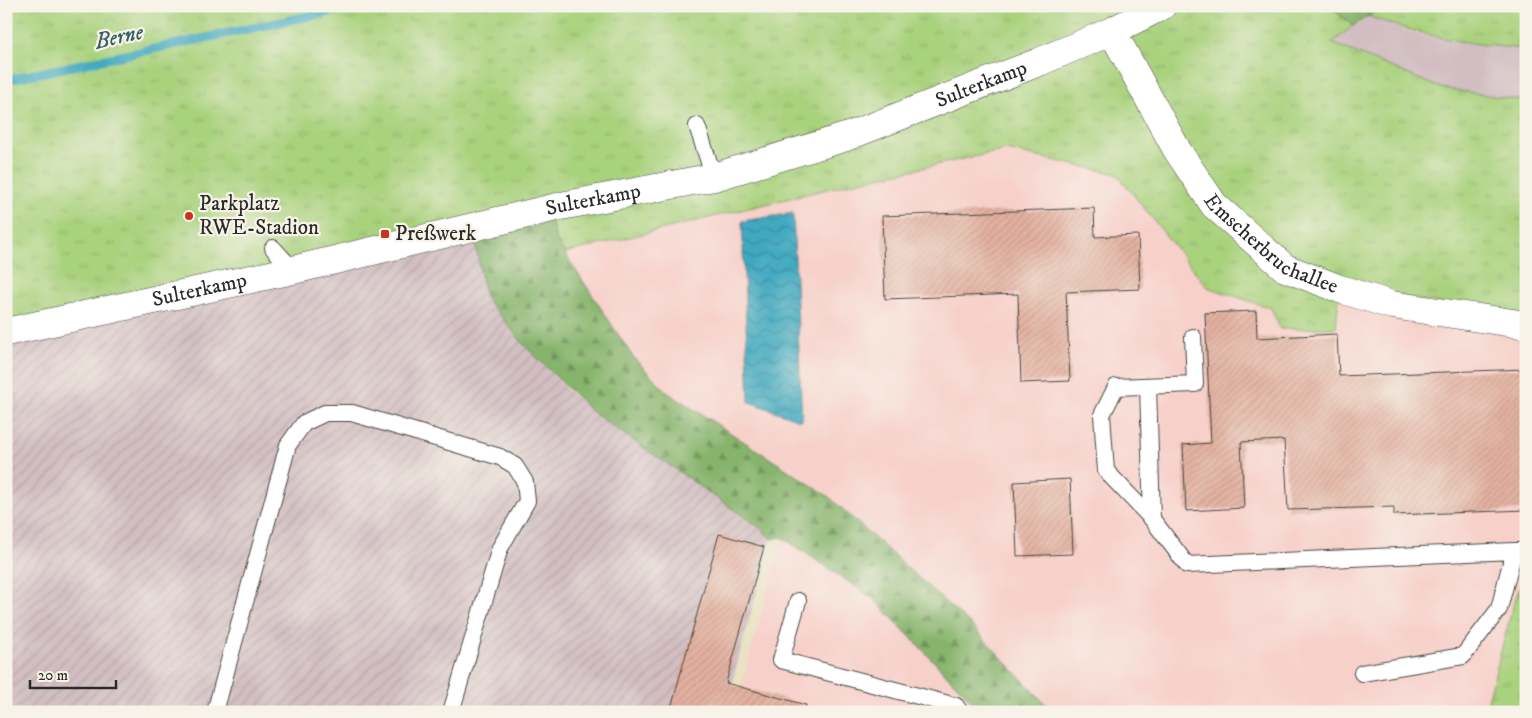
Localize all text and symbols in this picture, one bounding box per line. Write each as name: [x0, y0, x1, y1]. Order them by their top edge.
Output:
water label: Berne: [92, 19, 146, 55]
street label: Sulterkamp: [932, 55, 1031, 114]
street label: Sulterkamp: [543, 178, 643, 222]
street label: Emscherbruchallee: [1197, 189, 1342, 300]
place label: Parkplatz RWE-Stadion: [199, 191, 319, 241]
marker: Parkplatz RWE-Stadion: [183, 210, 195, 222]
place label: Preßwerk: [395, 221, 477, 247]
marker: Preßwerk: [379, 228, 391, 240]
street label: Sulterkamp: [150, 267, 249, 313]
scale bar: [30, 658, 116, 690]
text: 20 m: [38, 666, 68, 685]

